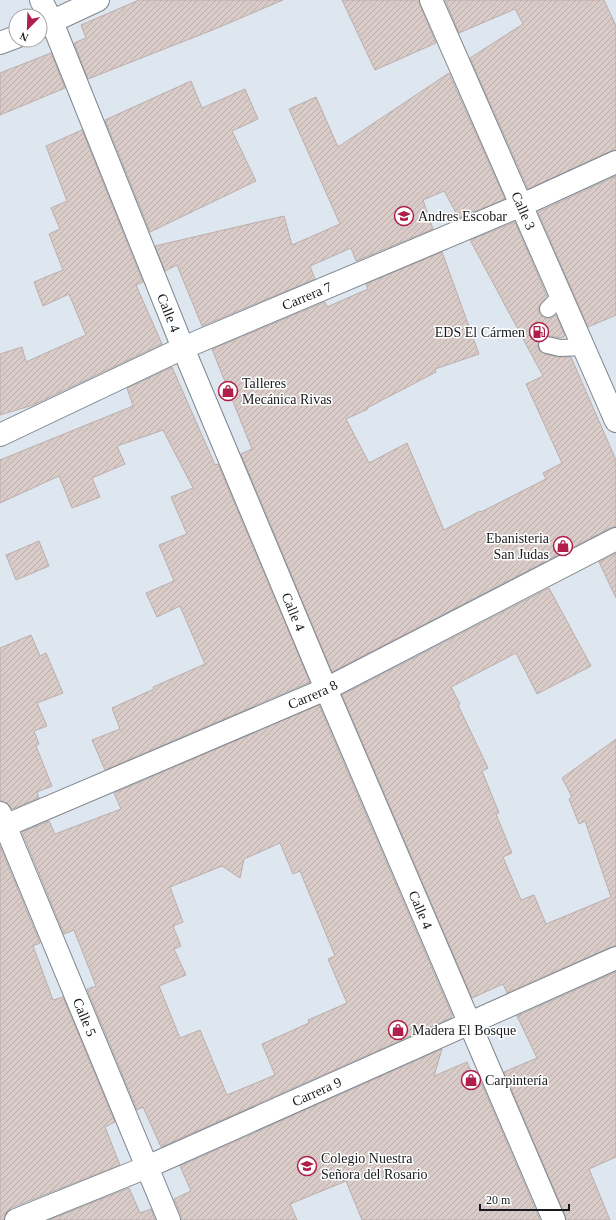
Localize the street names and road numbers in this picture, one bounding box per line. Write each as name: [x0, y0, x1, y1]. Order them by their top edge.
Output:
street label: Calle 3: [509, 189, 538, 232]
street label: Carrera 7: [280, 279, 334, 313]
street label: Calle 4: [154, 291, 183, 334]
street label: Calle 4: [279, 590, 308, 633]
street label: Carrera 8: [286, 677, 340, 712]
street label: Calle 4: [406, 888, 436, 931]
street label: Calle 5: [70, 996, 99, 1038]
street label: Carrera 9: [290, 1074, 344, 1109]

